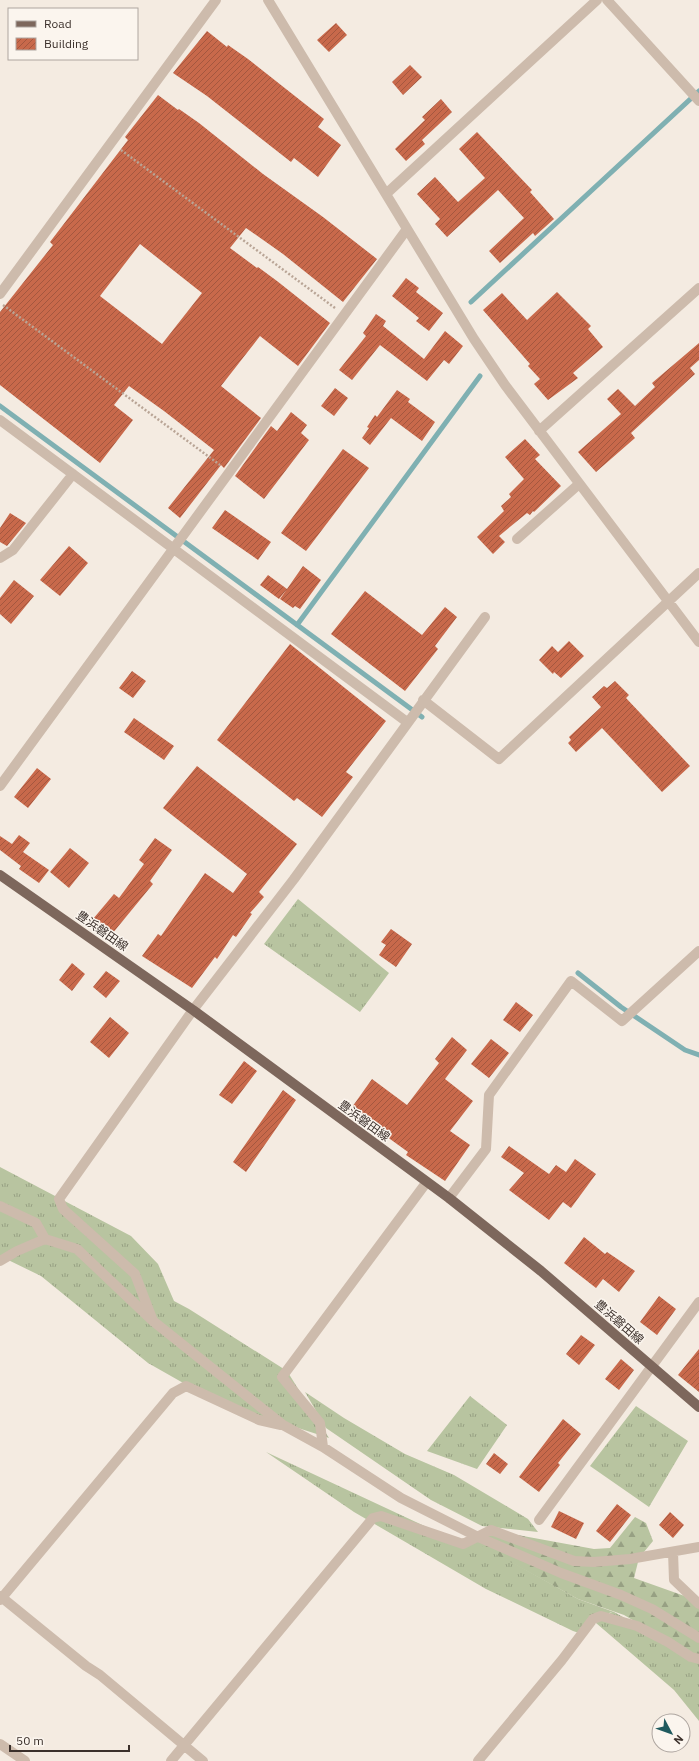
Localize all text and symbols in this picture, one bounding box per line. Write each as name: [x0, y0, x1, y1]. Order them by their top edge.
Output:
legend: [8, 8, 138, 60]
text: Road: [44, 16, 72, 31]
text: Building: [44, 36, 89, 51]
street label: 豊浜磐田線: [73, 907, 131, 954]
street label: 豊浜磐田線: [336, 1097, 393, 1144]
street label: 豊浜磐田線: [592, 1296, 647, 1347]
north arrow: [651, 1713, 691, 1753]
scale bar: [10, 1727, 129, 1753]
text: N: [671, 1732, 686, 1747]
text: 50 m: [16, 1733, 44, 1748]

